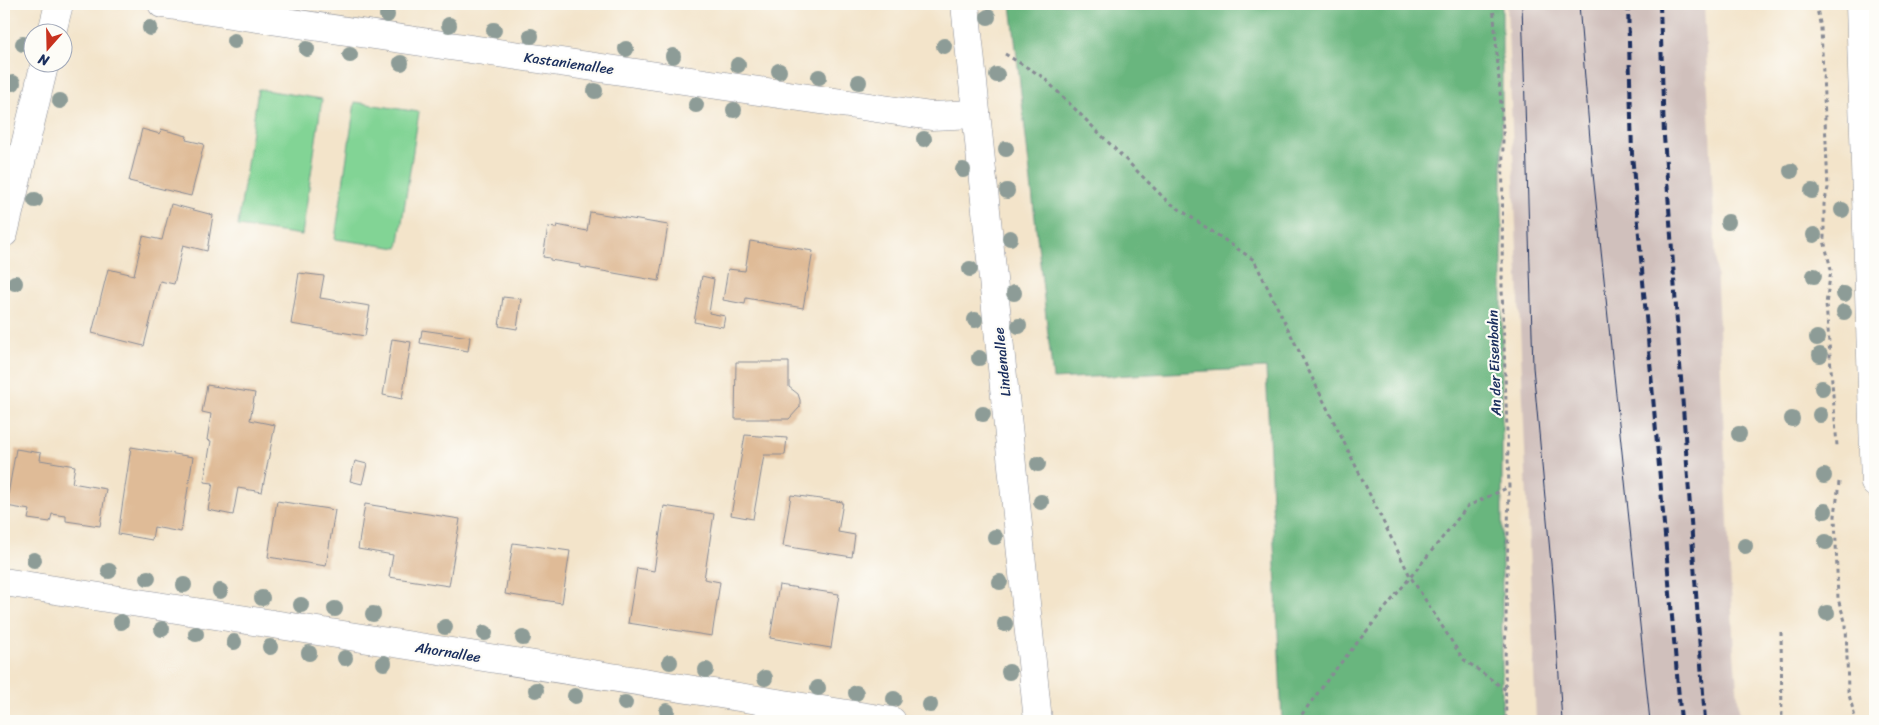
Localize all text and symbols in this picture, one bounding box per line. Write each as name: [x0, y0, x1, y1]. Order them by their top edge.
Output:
north arrow: [22, 22, 72, 72]
street label: Kastanienallee: [522, 45, 615, 82]
text: N: [35, 46, 53, 73]
street label: An der Eisenbahn: [1480, 309, 1509, 417]
street label: Lindenallee: [986, 326, 1019, 398]
street label: Ahornallee: [412, 635, 482, 670]

